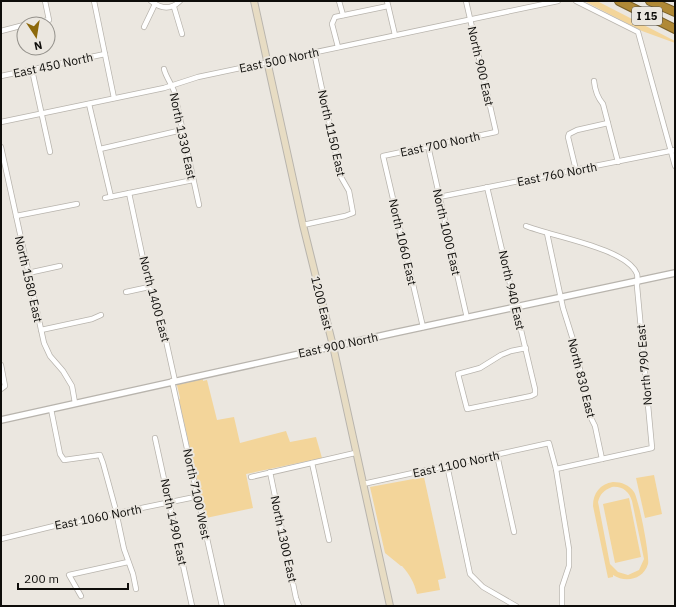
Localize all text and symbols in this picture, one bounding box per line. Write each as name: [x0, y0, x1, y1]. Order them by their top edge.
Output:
road number: I 15: [632, 7, 662, 25]
north arrow: [16, 16, 56, 56]
street label: North 900 East: [465, 25, 497, 107]
text: N: [33, 38, 43, 53]
street label: East 500 North: [238, 44, 320, 76]
street label: East 450 North: [12, 49, 94, 81]
street label: North 1150 East: [315, 88, 349, 178]
street label: North 1330 East: [166, 91, 200, 181]
street label: East 700 North: [399, 128, 481, 160]
street label: East 760 North: [516, 159, 598, 189]
street label: North 1000 East: [430, 187, 464, 277]
street label: North 1060 East: [386, 197, 420, 287]
street label: North 1580 East: [12, 234, 46, 324]
street label: North 940 East: [496, 249, 528, 331]
street label: North 1400 East: [136, 254, 174, 344]
street label: 1200 East: [308, 274, 336, 332]
street label: North 790 East: [633, 324, 655, 406]
street label: East 900 North: [297, 329, 379, 361]
street label: North 830 East: [565, 337, 599, 419]
street label: North 7100 West: [180, 447, 214, 541]
street label: East 1100 North: [411, 447, 501, 481]
street label: North 1490 East: [157, 477, 191, 567]
street label: North 1300 East: [267, 494, 301, 584]
street label: East 1060 North: [53, 501, 143, 533]
scale bar: [18, 565, 128, 591]
text: 200 m: [24, 571, 59, 586]

